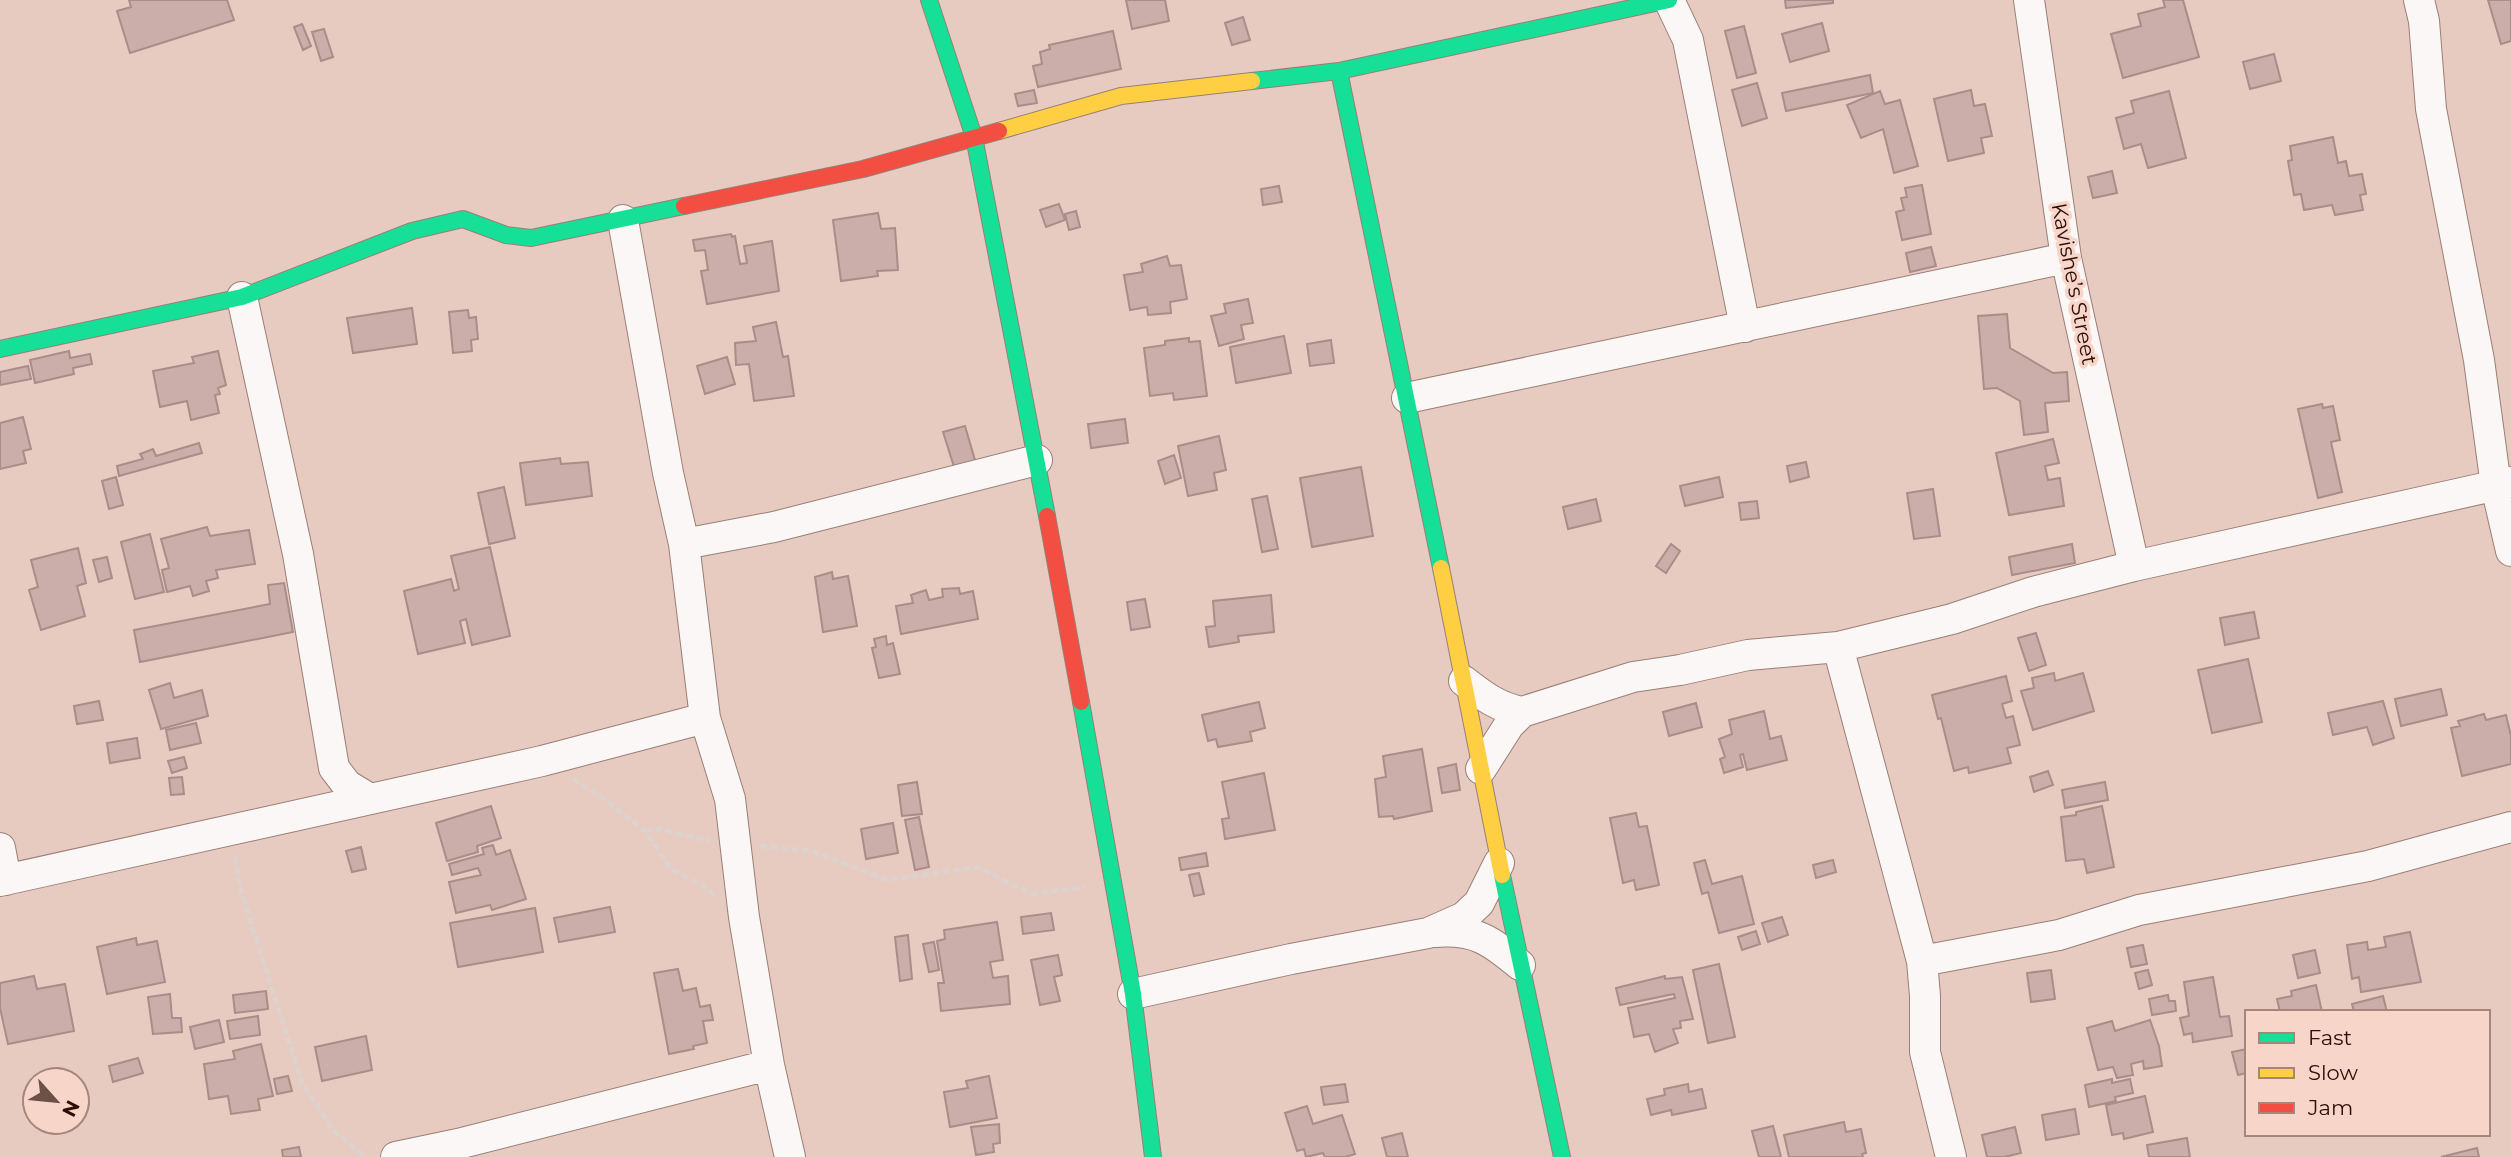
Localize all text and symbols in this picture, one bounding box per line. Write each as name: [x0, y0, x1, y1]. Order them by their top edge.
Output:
street label: Kavishe’s Street: [2047, 201, 2102, 367]
legend: [2245, 1010, 2490, 1136]
text: Fast: [2308, 1025, 2352, 1050]
text: Slow: [2308, 1060, 2358, 1085]
north arrow: [21, 1066, 91, 1136]
text: Jam: [2307, 1095, 2353, 1120]
text: N: [57, 1096, 84, 1121]

